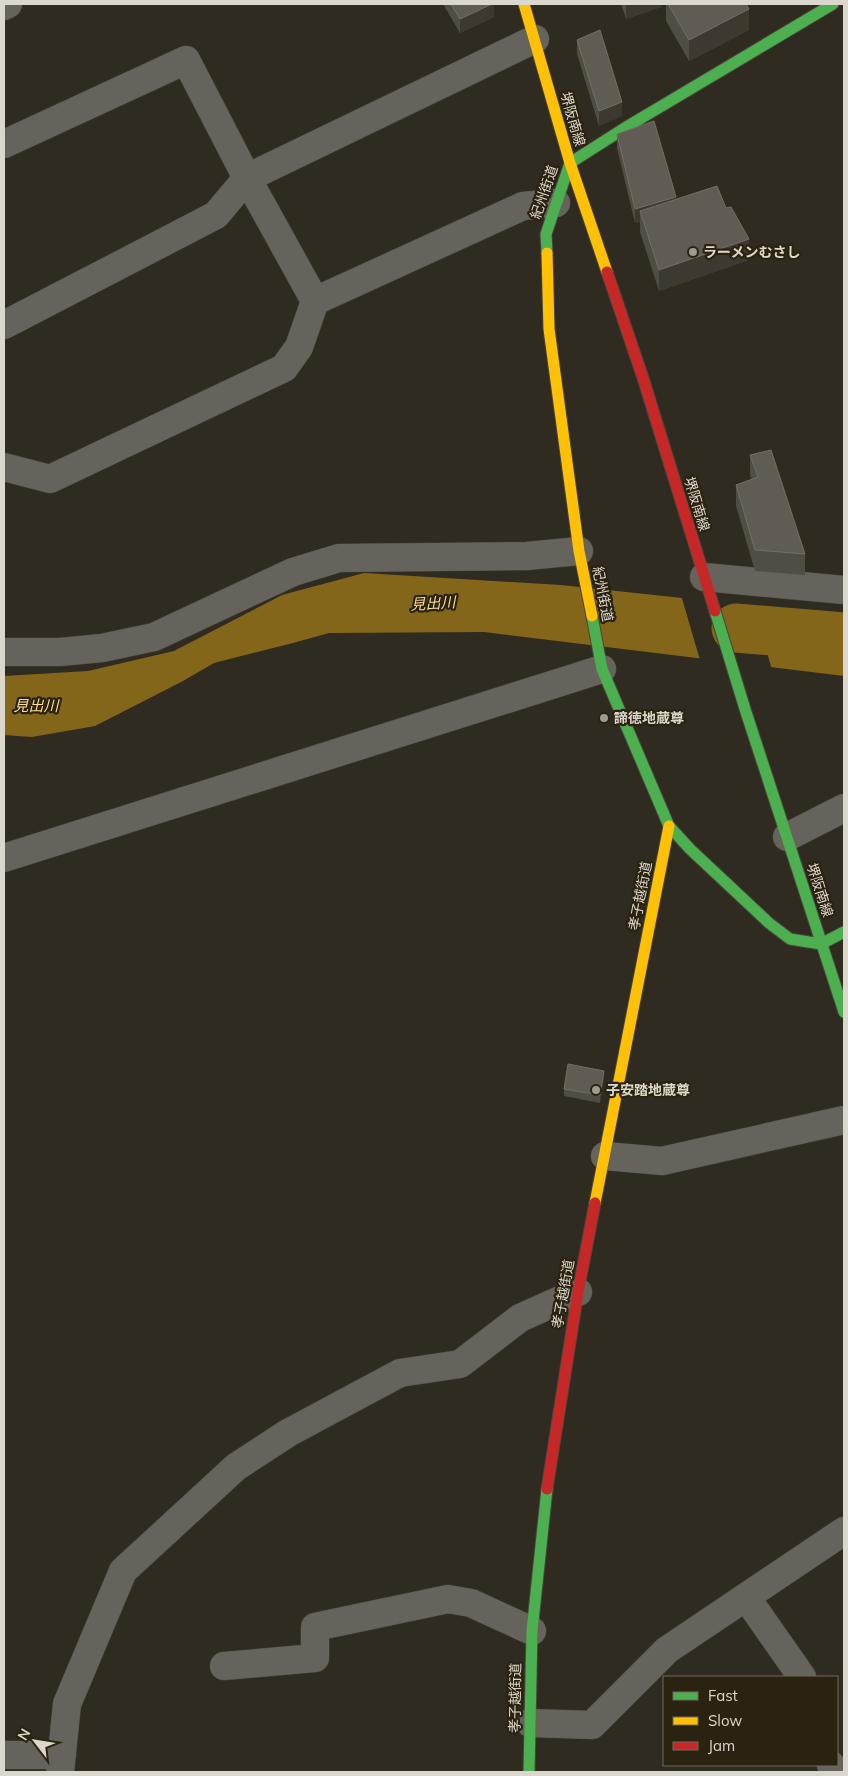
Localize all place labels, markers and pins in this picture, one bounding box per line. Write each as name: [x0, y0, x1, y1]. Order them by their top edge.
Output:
place label: ラーメンむさし: [703, 243, 800, 261]
marker: ラーメンむさし: [687, 246, 699, 258]
place label: 諦徳地蔵尊: [614, 709, 684, 727]
marker: 諦徳地蔵尊: [598, 712, 610, 724]
place label: 子安踏地蔵尊: [606, 1081, 690, 1099]
marker: 子安踏地蔵尊: [590, 1084, 602, 1096]

